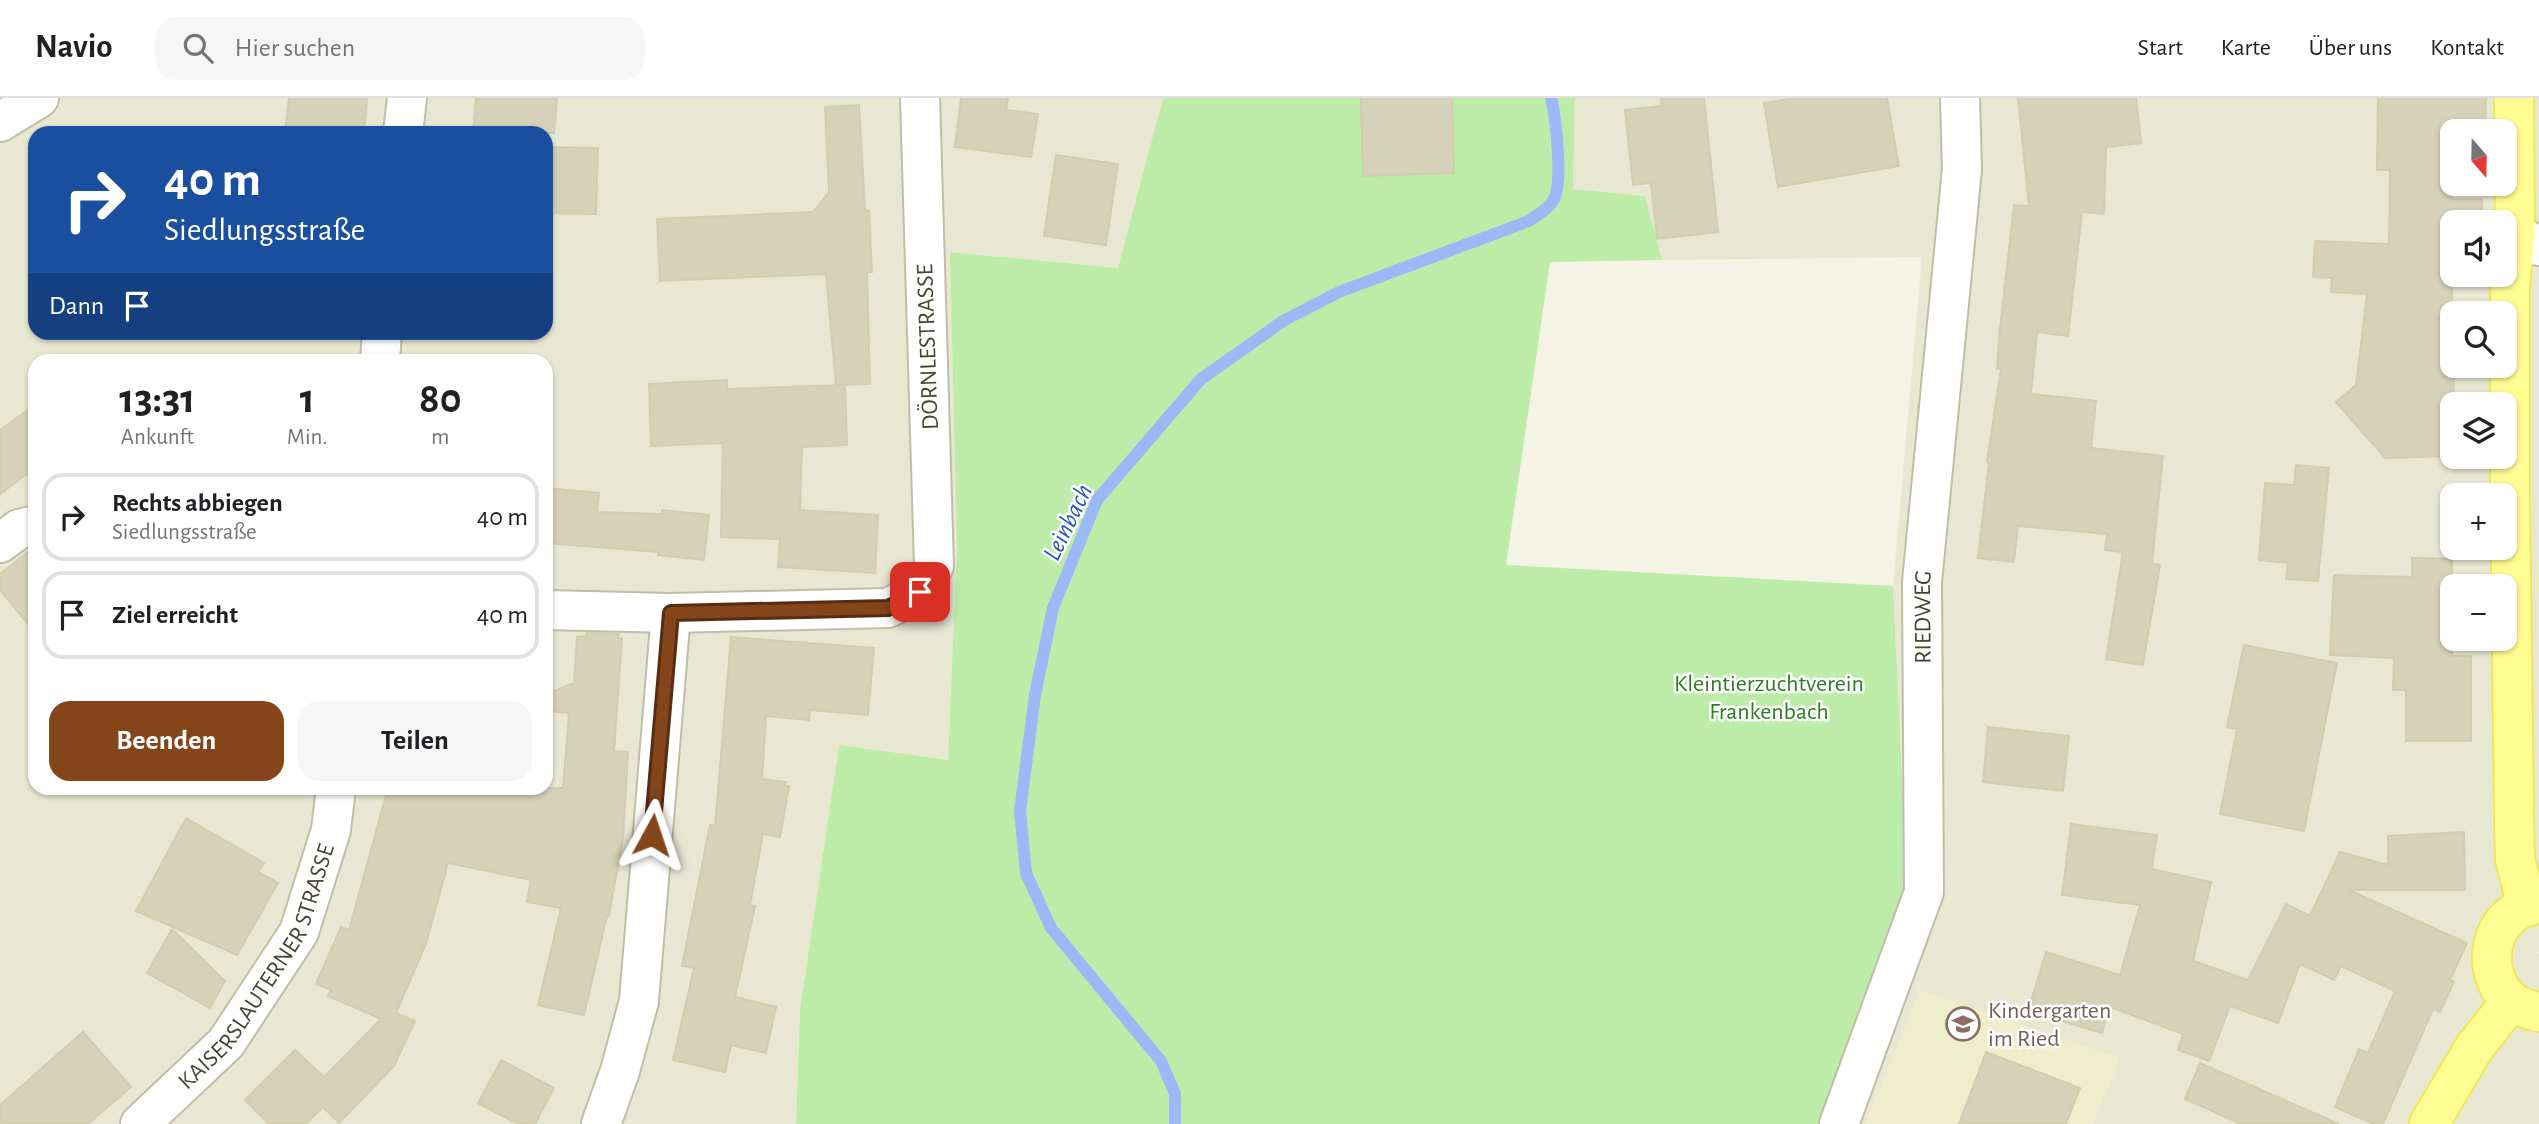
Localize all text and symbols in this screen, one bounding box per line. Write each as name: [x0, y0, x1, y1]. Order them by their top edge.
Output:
search box: [155, 17, 645, 80]
icon: search: [179, 29, 217, 67]
text: Navio: [35, 31, 113, 64]
text: Hier suchen: [235, 35, 355, 61]
text: Start: [2138, 36, 2183, 60]
text: Karte: [2221, 36, 2271, 60]
text: Über uns: [2309, 36, 2392, 60]
text: Kontakt: [2430, 36, 2504, 60]
north arrow: [2440, 119, 2516, 196]
map controls: [2440, 119, 2517, 651]
icon: right: [49, 154, 140, 245]
text: 40 m: [164, 156, 261, 205]
button: sound: [2440, 210, 2517, 287]
text: Siedlungsstraße: [164, 214, 365, 246]
street label: DÖRNLESTRASSE: [912, 263, 943, 430]
icon: arrive: [118, 287, 156, 325]
text: Dann: [49, 293, 104, 319]
button: search: [2440, 301, 2517, 378]
text: 13:31: [119, 378, 195, 420]
text: 1: [300, 378, 315, 420]
text: 80: [419, 378, 462, 420]
button: layers: [2440, 392, 2517, 469]
text: Ankunft: [121, 426, 194, 449]
text: Min.: [287, 426, 328, 449]
text: m: [431, 426, 450, 449]
water label: Leinbach: [1038, 480, 1097, 565]
button: +: [2440, 483, 2517, 560]
text: Rechts abbiegen: [112, 490, 283, 516]
icon: right: [53, 498, 91, 536]
text: 40 m: [477, 504, 528, 530]
text: Siedlungsstraße: [112, 521, 257, 544]
pin: [890, 562, 950, 622]
street label: RIEDWEG: [1911, 569, 1936, 664]
icon: arrive: [901, 573, 939, 611]
button: −: [2440, 574, 2517, 651]
icon: arrive: [53, 596, 91, 634]
text: Ziel erreicht: [112, 602, 238, 628]
text: 40 m: [477, 602, 528, 628]
park label: Kleintierzuchtverein Frankenbach: [1674, 672, 1864, 724]
button: Beenden: [49, 701, 284, 781]
button: Teilen: [298, 701, 532, 781]
position arrow: [615, 798, 689, 872]
street label: KAISERSLAUTERNER STRASSE: [174, 841, 339, 1094]
place label: Kindergarten im Ried: [1988, 999, 2111, 1051]
school or university icon: Kindergarten im Ried: [1944, 1005, 1982, 1043]

